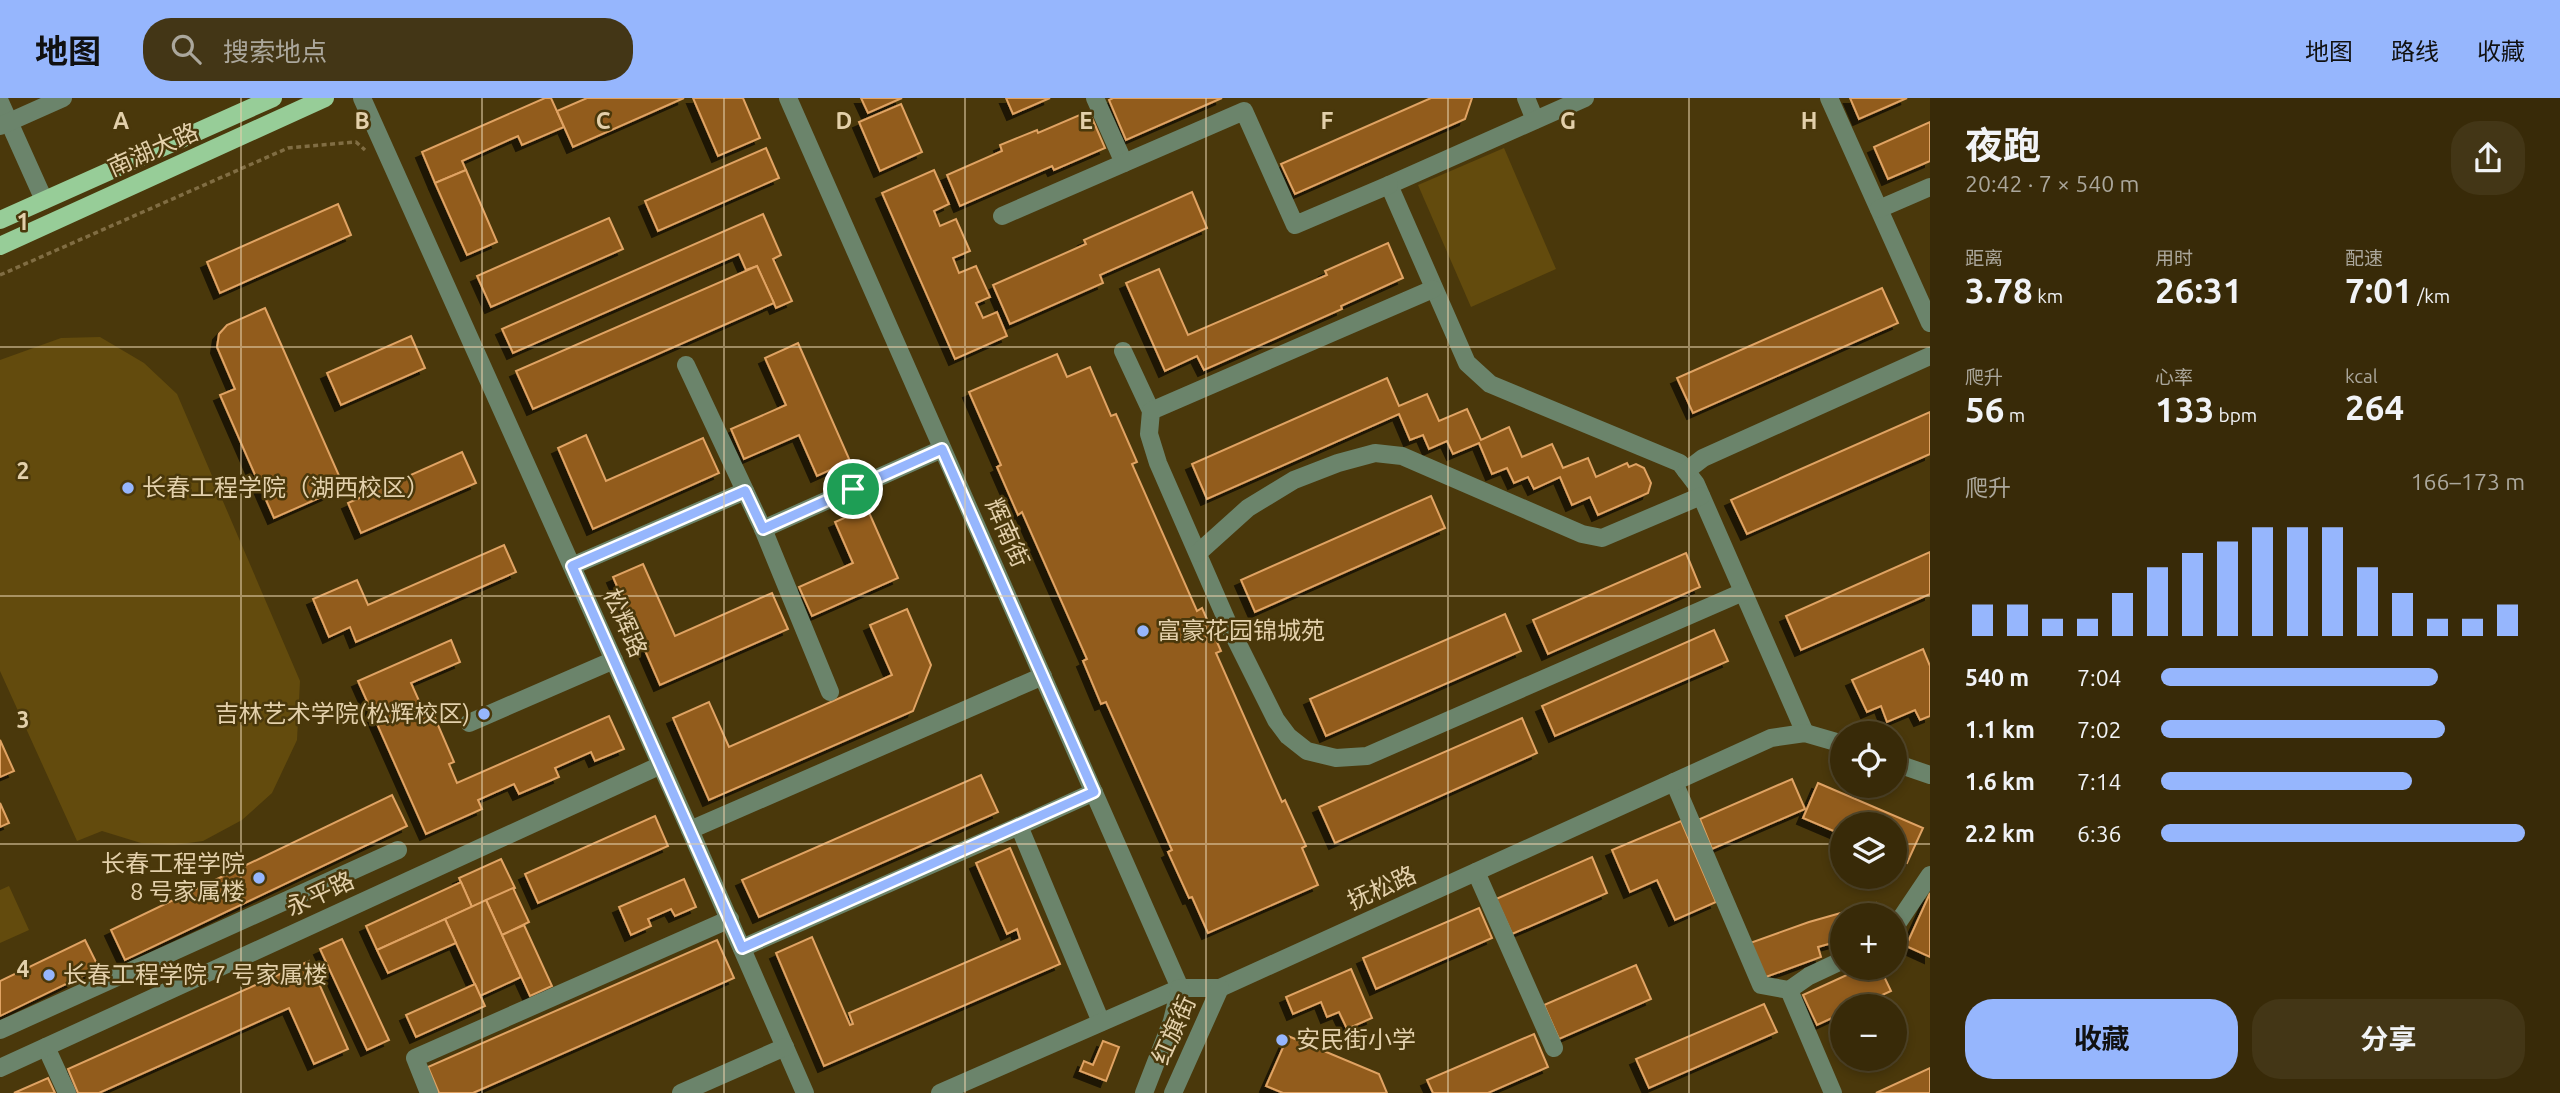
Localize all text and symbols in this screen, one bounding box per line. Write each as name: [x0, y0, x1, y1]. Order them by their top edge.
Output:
search box: [143, 18, 633, 81]
icon: search: [167, 30, 205, 68]
text: 地图: [35, 32, 101, 69]
text: 搜索地点: [223, 37, 327, 66]
text: 地图: [2305, 38, 2353, 65]
text: 路线: [2391, 38, 2439, 65]
text: 收藏: [2477, 38, 2525, 65]
text: A: [113, 108, 129, 133]
text: B: [354, 108, 370, 133]
text: C: [596, 108, 611, 133]
text: D: [836, 108, 852, 133]
text: E: [1079, 108, 1093, 133]
text: F: [1321, 108, 1334, 133]
text: G: [1560, 108, 1576, 133]
text: H: [1801, 108, 1817, 133]
street label: 南湖大路: [103, 118, 202, 181]
button: share: [2451, 121, 2525, 195]
text: 夜跑: [1965, 124, 2041, 166]
text: 20:42 · 7 × 540 m: [1965, 171, 2139, 196]
text: 1: [17, 209, 29, 234]
text: 距离: [1965, 247, 2003, 269]
text: 用时: [2155, 247, 2193, 269]
text: 配速: [2345, 247, 2383, 269]
text: 3.78: [1965, 270, 2033, 310]
text: 26:31: [2155, 270, 2243, 310]
text: 7:01: [2345, 270, 2413, 310]
text: km: [2033, 285, 2063, 307]
text: /km: [2413, 285, 2450, 307]
text: kcal: [2345, 365, 2378, 387]
text: 爬升: [1965, 366, 2003, 388]
text: 心率: [2155, 366, 2193, 388]
text: 264: [2345, 387, 2404, 427]
text: 56: [1965, 389, 2004, 429]
text: 133: [2155, 389, 2214, 429]
text: m: [2004, 404, 2025, 426]
text: bpm: [2214, 404, 2257, 426]
text: 2: [17, 458, 29, 483]
pin: [823, 459, 883, 519]
text: 166–173 m: [2411, 469, 2525, 494]
icon: arrive: [834, 470, 872, 508]
place label: 长春工程学院（湖西校区）: [142, 474, 430, 501]
text: 爬升: [1965, 475, 2011, 500]
marker: 长春工程学院（湖西校区）: [120, 480, 136, 496]
street label: 辉南街: [980, 494, 1034, 571]
street label: 松辉路: [598, 584, 652, 661]
place label: 富豪花园锦城苑: [1157, 617, 1325, 644]
marker: 富豪花园锦城苑: [1135, 623, 1151, 639]
text: 540 m: [1965, 665, 2029, 690]
text: 7:04: [2077, 665, 2122, 690]
place label: 吉林艺术学院(松辉校区): [215, 700, 470, 727]
marker: 吉林艺术学院(松辉校区): [476, 706, 492, 722]
text: 3: [17, 707, 29, 732]
text: 1.1 km: [1965, 717, 2035, 742]
text: 7:02: [2077, 717, 2122, 742]
map controls: [1830, 721, 1907, 1071]
button: locate: [1830, 721, 1907, 798]
text: 1.6 km: [1965, 769, 2035, 794]
text: 7:14: [2077, 769, 2122, 794]
button: layers: [1830, 812, 1907, 889]
text: 2.2 km: [1965, 821, 2035, 846]
text: 6:36: [2077, 821, 2122, 846]
place label: 长春工程学院 8 号家属楼: [101, 850, 245, 905]
street label: 抚松路: [1343, 861, 1420, 915]
street label: 永平路: [281, 866, 358, 921]
marker: 长春工程学院 8 号家属楼: [251, 870, 267, 886]
button: +: [1830, 903, 1907, 980]
text: 4: [17, 956, 30, 981]
place label: 长春工程学院 7 号家属楼: [63, 961, 328, 988]
marker: 长春工程学院 7 号家属楼: [41, 967, 57, 983]
street label: 红旗街: [1147, 991, 1201, 1068]
button: −: [1830, 994, 1907, 1071]
button: 收藏: [1965, 999, 2238, 1079]
button: 分享: [2252, 999, 2525, 1079]
place label: 安民街小学: [1296, 1026, 1416, 1053]
marker: 安民街小学: [1274, 1032, 1290, 1048]

